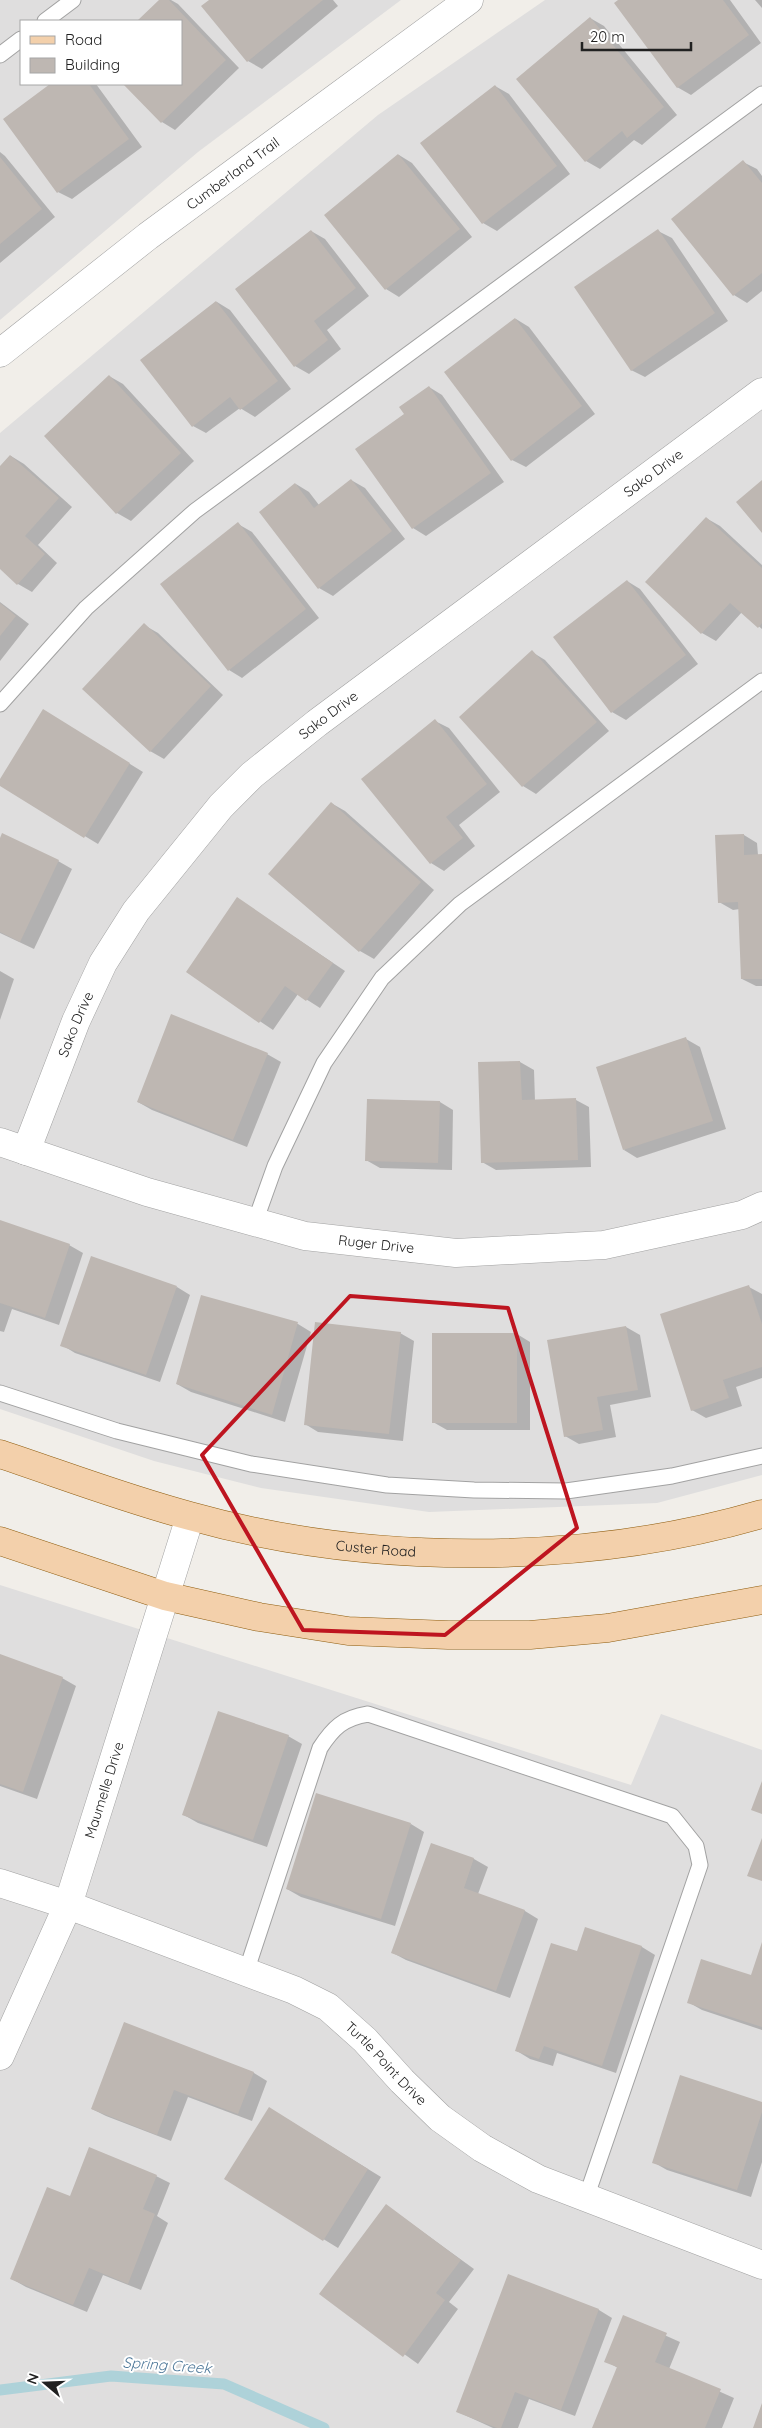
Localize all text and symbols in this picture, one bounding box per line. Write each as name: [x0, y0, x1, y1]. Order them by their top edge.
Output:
legend: [20, 20, 182, 85]
scale bar: [582, 20, 691, 52]
text: 20 m: [590, 27, 625, 46]
text: Road: [65, 30, 102, 49]
text: Building: [65, 55, 120, 74]
street label: Cumberland Trail: [183, 133, 283, 214]
street label: Sako Drive: [620, 445, 687, 501]
street label: Sako Drive: [295, 687, 362, 743]
street label: Sako Drive: [54, 989, 97, 1060]
street label: Ruger Drive: [337, 1231, 415, 1257]
street label: Custer Road: [335, 1536, 416, 1561]
street label: Maumelle Drive: [80, 1739, 128, 1841]
street label: Turtle Point Drive: [342, 2018, 431, 2109]
water label: Spring Creek: [122, 2352, 214, 2378]
north arrow: [20, 2358, 70, 2408]
text: N: [23, 2371, 43, 2387]

